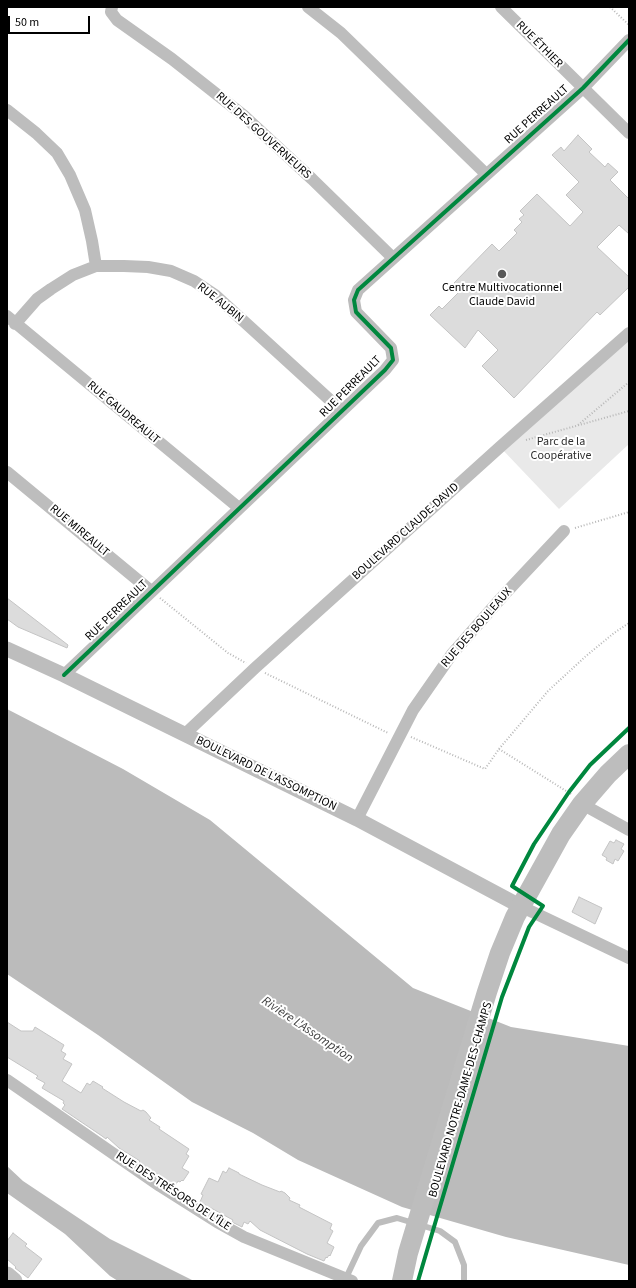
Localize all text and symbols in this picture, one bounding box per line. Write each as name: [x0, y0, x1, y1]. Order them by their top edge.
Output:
scale bar: [10, 8, 92, 34]
text: 50 m: [15, 14, 39, 31]
street label: RUE ÉTHIER: [513, 19, 565, 71]
street label: RUE PERREAULT: [502, 82, 572, 148]
street label: RUE DES GOUVERNEURS: [212, 89, 314, 183]
marker: Centre Multivocationnel Claude David: [496, 268, 508, 280]
street label: RUE AUBIN: [194, 280, 246, 326]
place label: Centre Multivocationnel Claude David: [442, 281, 562, 309]
street label: RUE PERREAULT: [317, 353, 385, 421]
street label: RUE GAUDREAULT: [84, 379, 162, 447]
park label: Parc de la Coopérative: [531, 435, 591, 463]
street label: BOULEVARD CLAUDE-DAVID: [350, 480, 462, 584]
street label: RUE MIREAULT: [46, 502, 112, 560]
street label: RUE PERREAULT: [83, 578, 151, 644]
street label: RUE DES BOULEAUX: [438, 585, 516, 671]
street label: BOULEVARD DE L'ASSOMPTION: [193, 734, 339, 814]
water label: Rivière L'Assomption: [258, 994, 356, 1066]
street label: BOULEVARD NOTRE-DAME-DES-CHAMPS: [426, 1001, 496, 1199]
street label: RUE DES TRÉSORS DE L'ÎLE: [113, 1149, 233, 1235]

